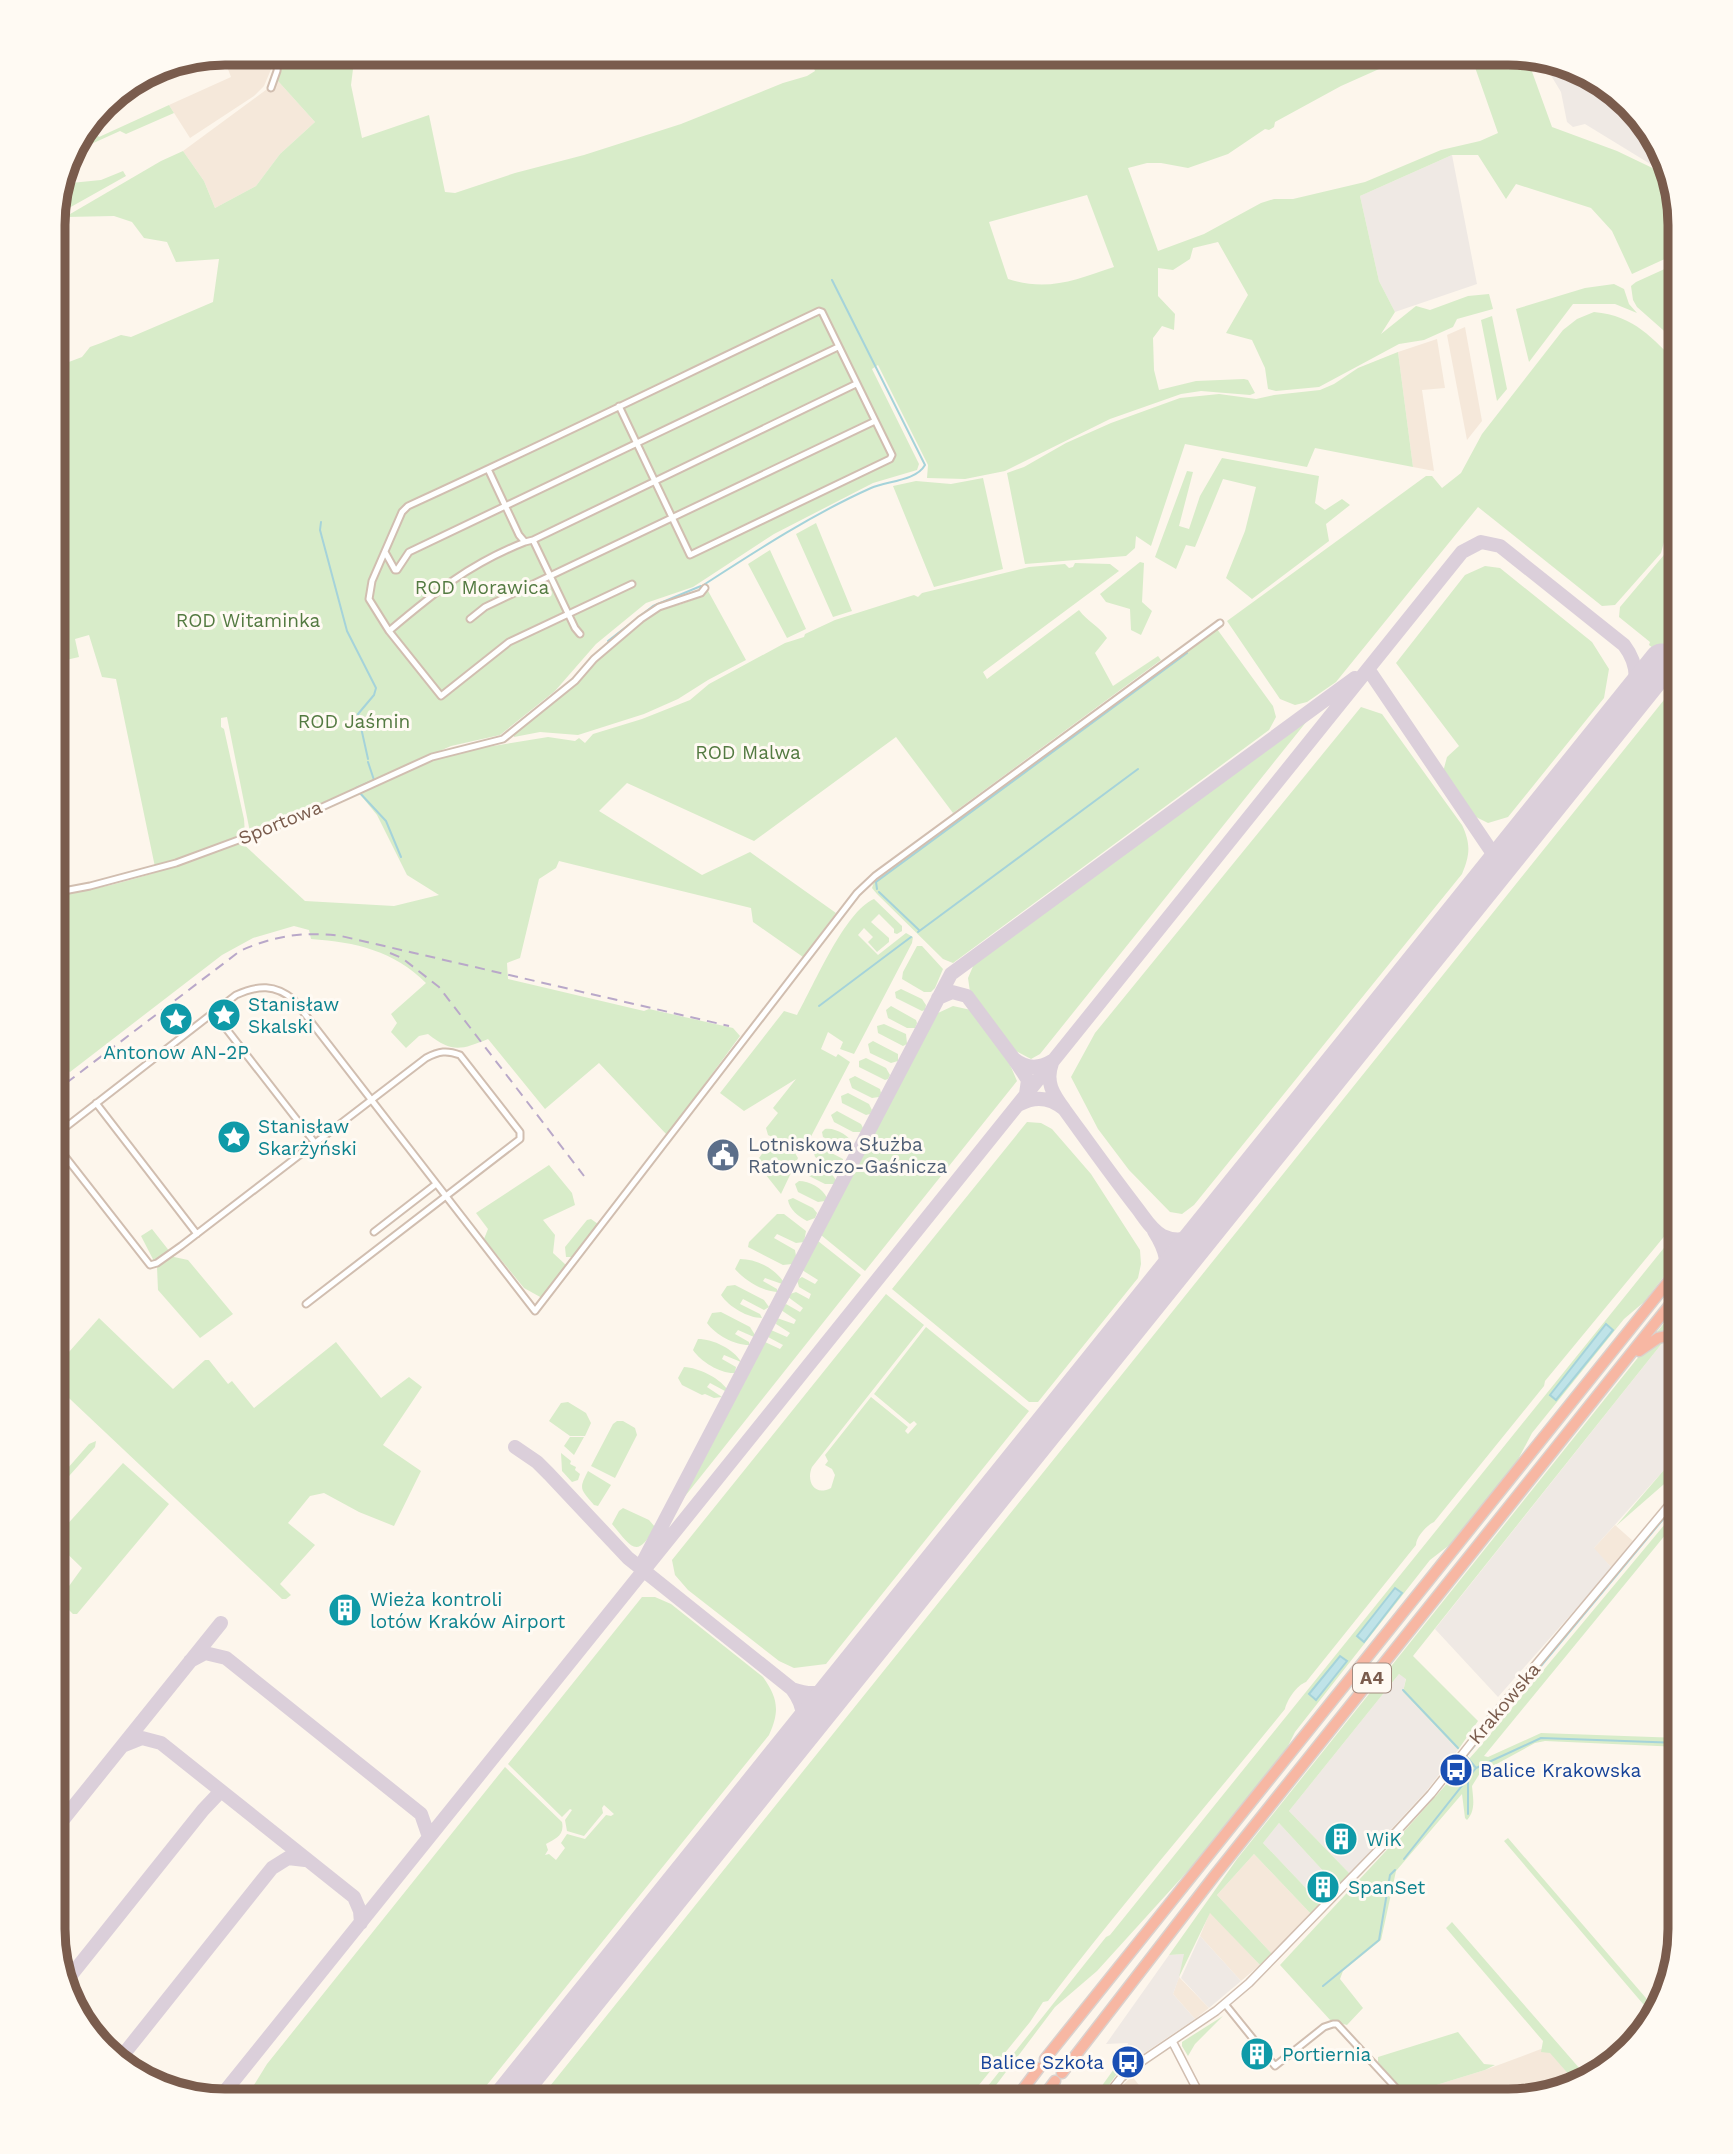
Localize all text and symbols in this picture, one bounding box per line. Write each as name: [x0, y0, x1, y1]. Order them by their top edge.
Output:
park label: ROD Morawica: [415, 576, 550, 599]
park label: ROD Witaminka: [176, 609, 321, 632]
park label: ROD Jaśmin: [298, 710, 410, 733]
park label: ROD Malwa: [695, 741, 801, 764]
street label: Sportowa: [235, 795, 326, 850]
place label: Stanisław Skalski: [248, 993, 339, 1038]
place icon: Stanisław Skalski: [205, 996, 243, 1034]
place icon: Antonow AN-2P: [157, 1000, 195, 1038]
place label: Antonow AN-2P: [103, 1041, 249, 1064]
place label: Stanisław Skarżyński: [258, 1115, 357, 1160]
place icon: Stanisław Skarżyński: [215, 1118, 253, 1156]
place label: Lotniskowa Służba Ratowniczo-Gaśnicza: [748, 1133, 948, 1178]
public building icon: Lotniskowa Służba Ratowniczo-Gaśnicza: [704, 1136, 742, 1174]
place label: Wieża kontroli lotów Kraków Airport: [370, 1588, 565, 1633]
building icon: Wieża kontroli lotów Kraków Airport: [326, 1591, 364, 1629]
street label: Krakowska: [1464, 1658, 1545, 1749]
road number: A4: [1353, 1664, 1391, 1693]
bus stop icon: Balice Krakowska: [1437, 1751, 1475, 1789]
place label: Balice Krakowska: [1480, 1759, 1642, 1782]
building icon: WiK: [1322, 1820, 1360, 1858]
place label: WiK: [1366, 1828, 1402, 1851]
building icon: SpanSet: [1304, 1868, 1342, 1906]
place label: SpanSet: [1348, 1876, 1425, 1899]
building icon: Portiernia: [1238, 2035, 1276, 2073]
bus stop icon: Balice Szkoła: [1109, 2043, 1147, 2081]
place label: Portiernia: [1282, 2043, 1372, 2066]
place label: Balice Szkoła: [980, 2051, 1104, 2074]

